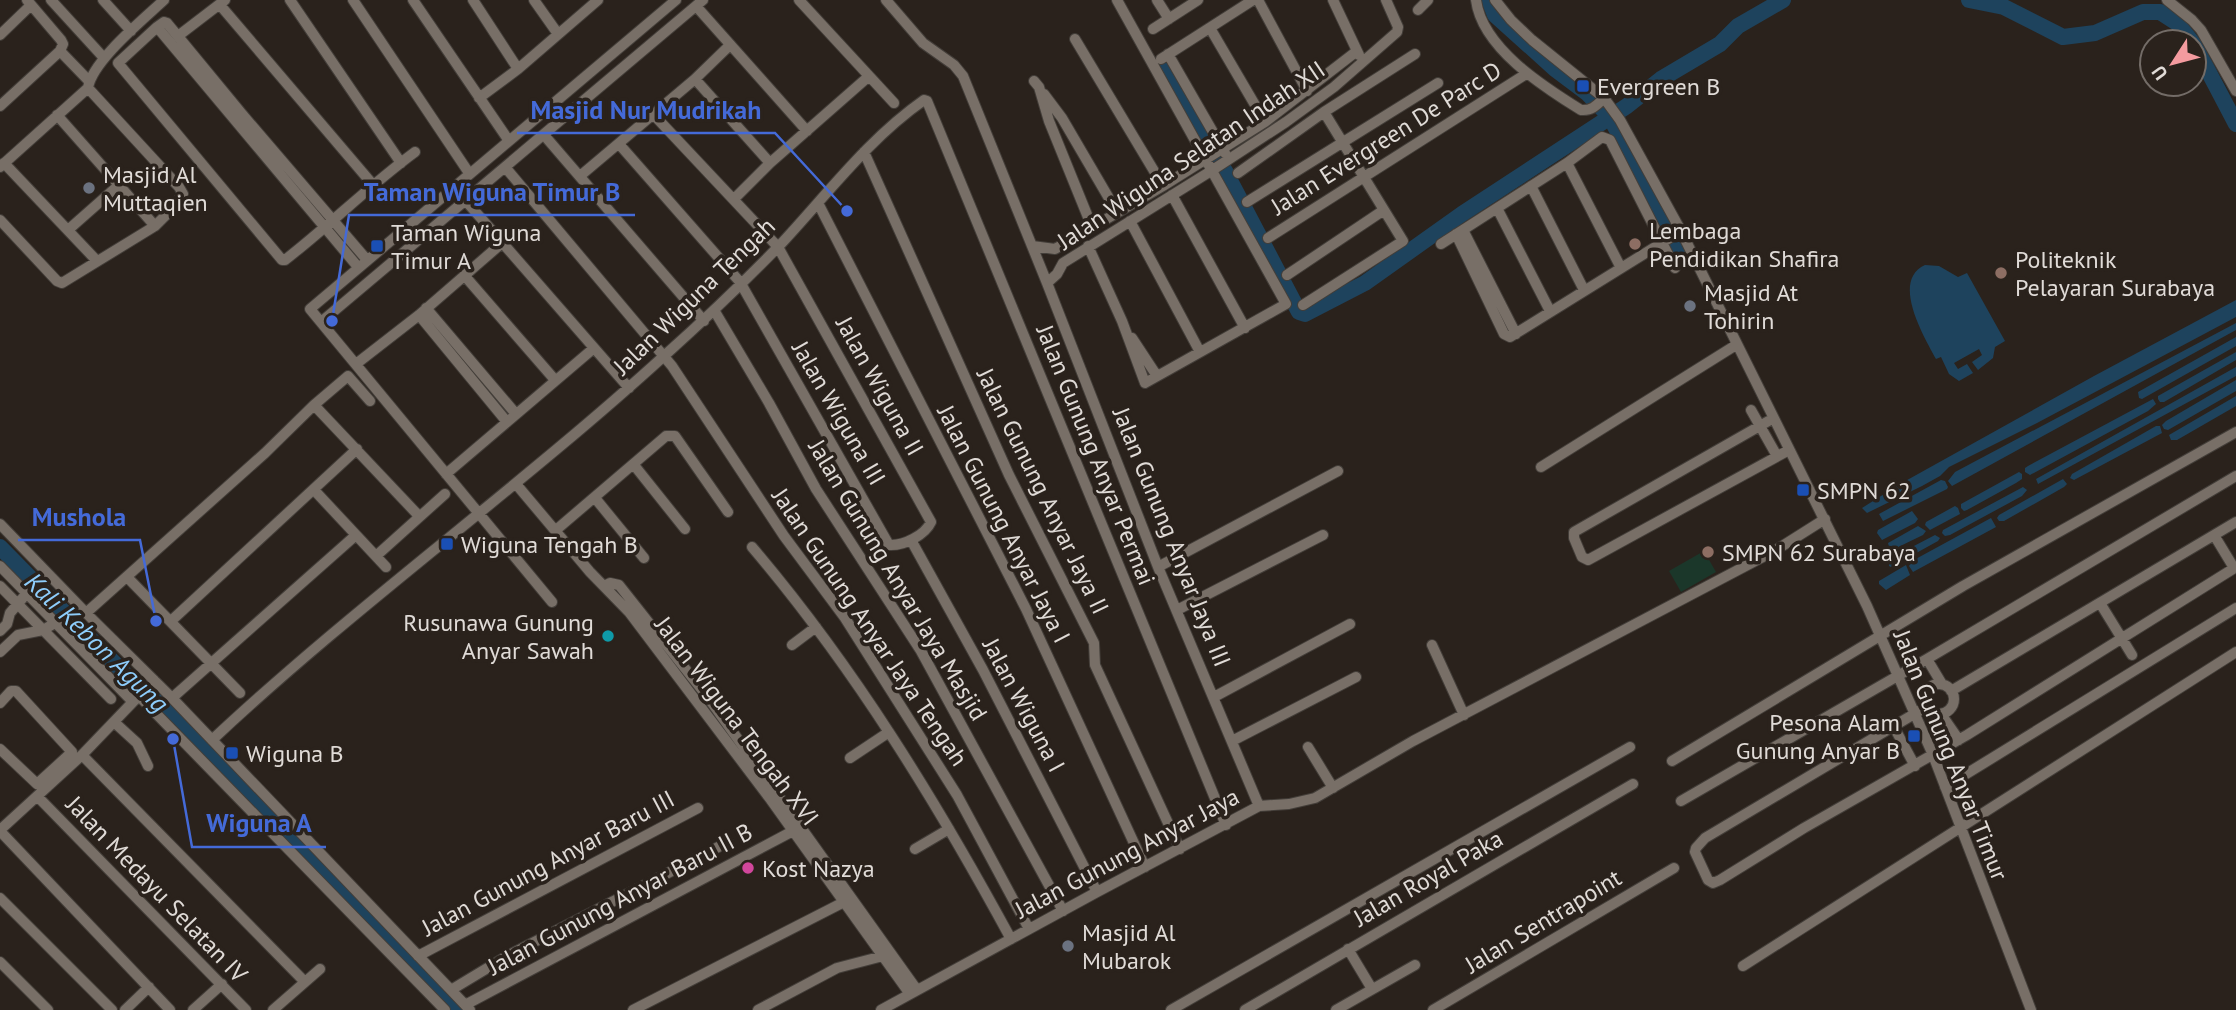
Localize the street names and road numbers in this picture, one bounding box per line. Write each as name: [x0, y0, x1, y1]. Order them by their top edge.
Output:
street label: Jalan Wiguna Selatan Indah XII: [1050, 54, 1331, 257]
street label: Jalan Evergreen De Parc D: [1264, 54, 1507, 222]
street label: Jalan Wiguna Tengah: [606, 211, 781, 382]
street label: Jalan Wiguna II: [829, 310, 931, 461]
street label: Jalan Gunung Anyar Permai: [1029, 319, 1162, 590]
street label: Jalan Wiguna III: [785, 334, 893, 491]
street label: Jalan Gunung Anyar Jaya II: [971, 363, 1115, 619]
street label: Jalan Gunung Anyar Jaya I: [931, 400, 1077, 648]
street label: Jalan Gunung Anyar Jaya III: [1105, 402, 1238, 671]
street label: Jalan Gunung Anyar Jaya Masjid: [801, 433, 994, 726]
street label: Jalan Gunung Anyar Jaya Tengah: [765, 481, 975, 772]
street label: Jalan Wiguna Tengah XVI: [647, 609, 826, 832]
street label: Jalan Gunung Anyar Timur: [1886, 624, 2015, 885]
street label: Jalan Wiguna I: [975, 632, 1072, 777]
street label: Jalan Gunung Anyar Jaya: [1009, 781, 1244, 926]
street label: Jalan Gunung Anyar Baru III: [415, 783, 680, 943]
street label: Jalan Medayu Selatan IV: [59, 788, 255, 989]
street label: Jalan Gunung Anyar Baru II B: [481, 816, 758, 982]
street label: Jalan Royal Paka: [1347, 823, 1508, 934]
street label: Jalan Sentrapoint: [1458, 862, 1627, 980]

